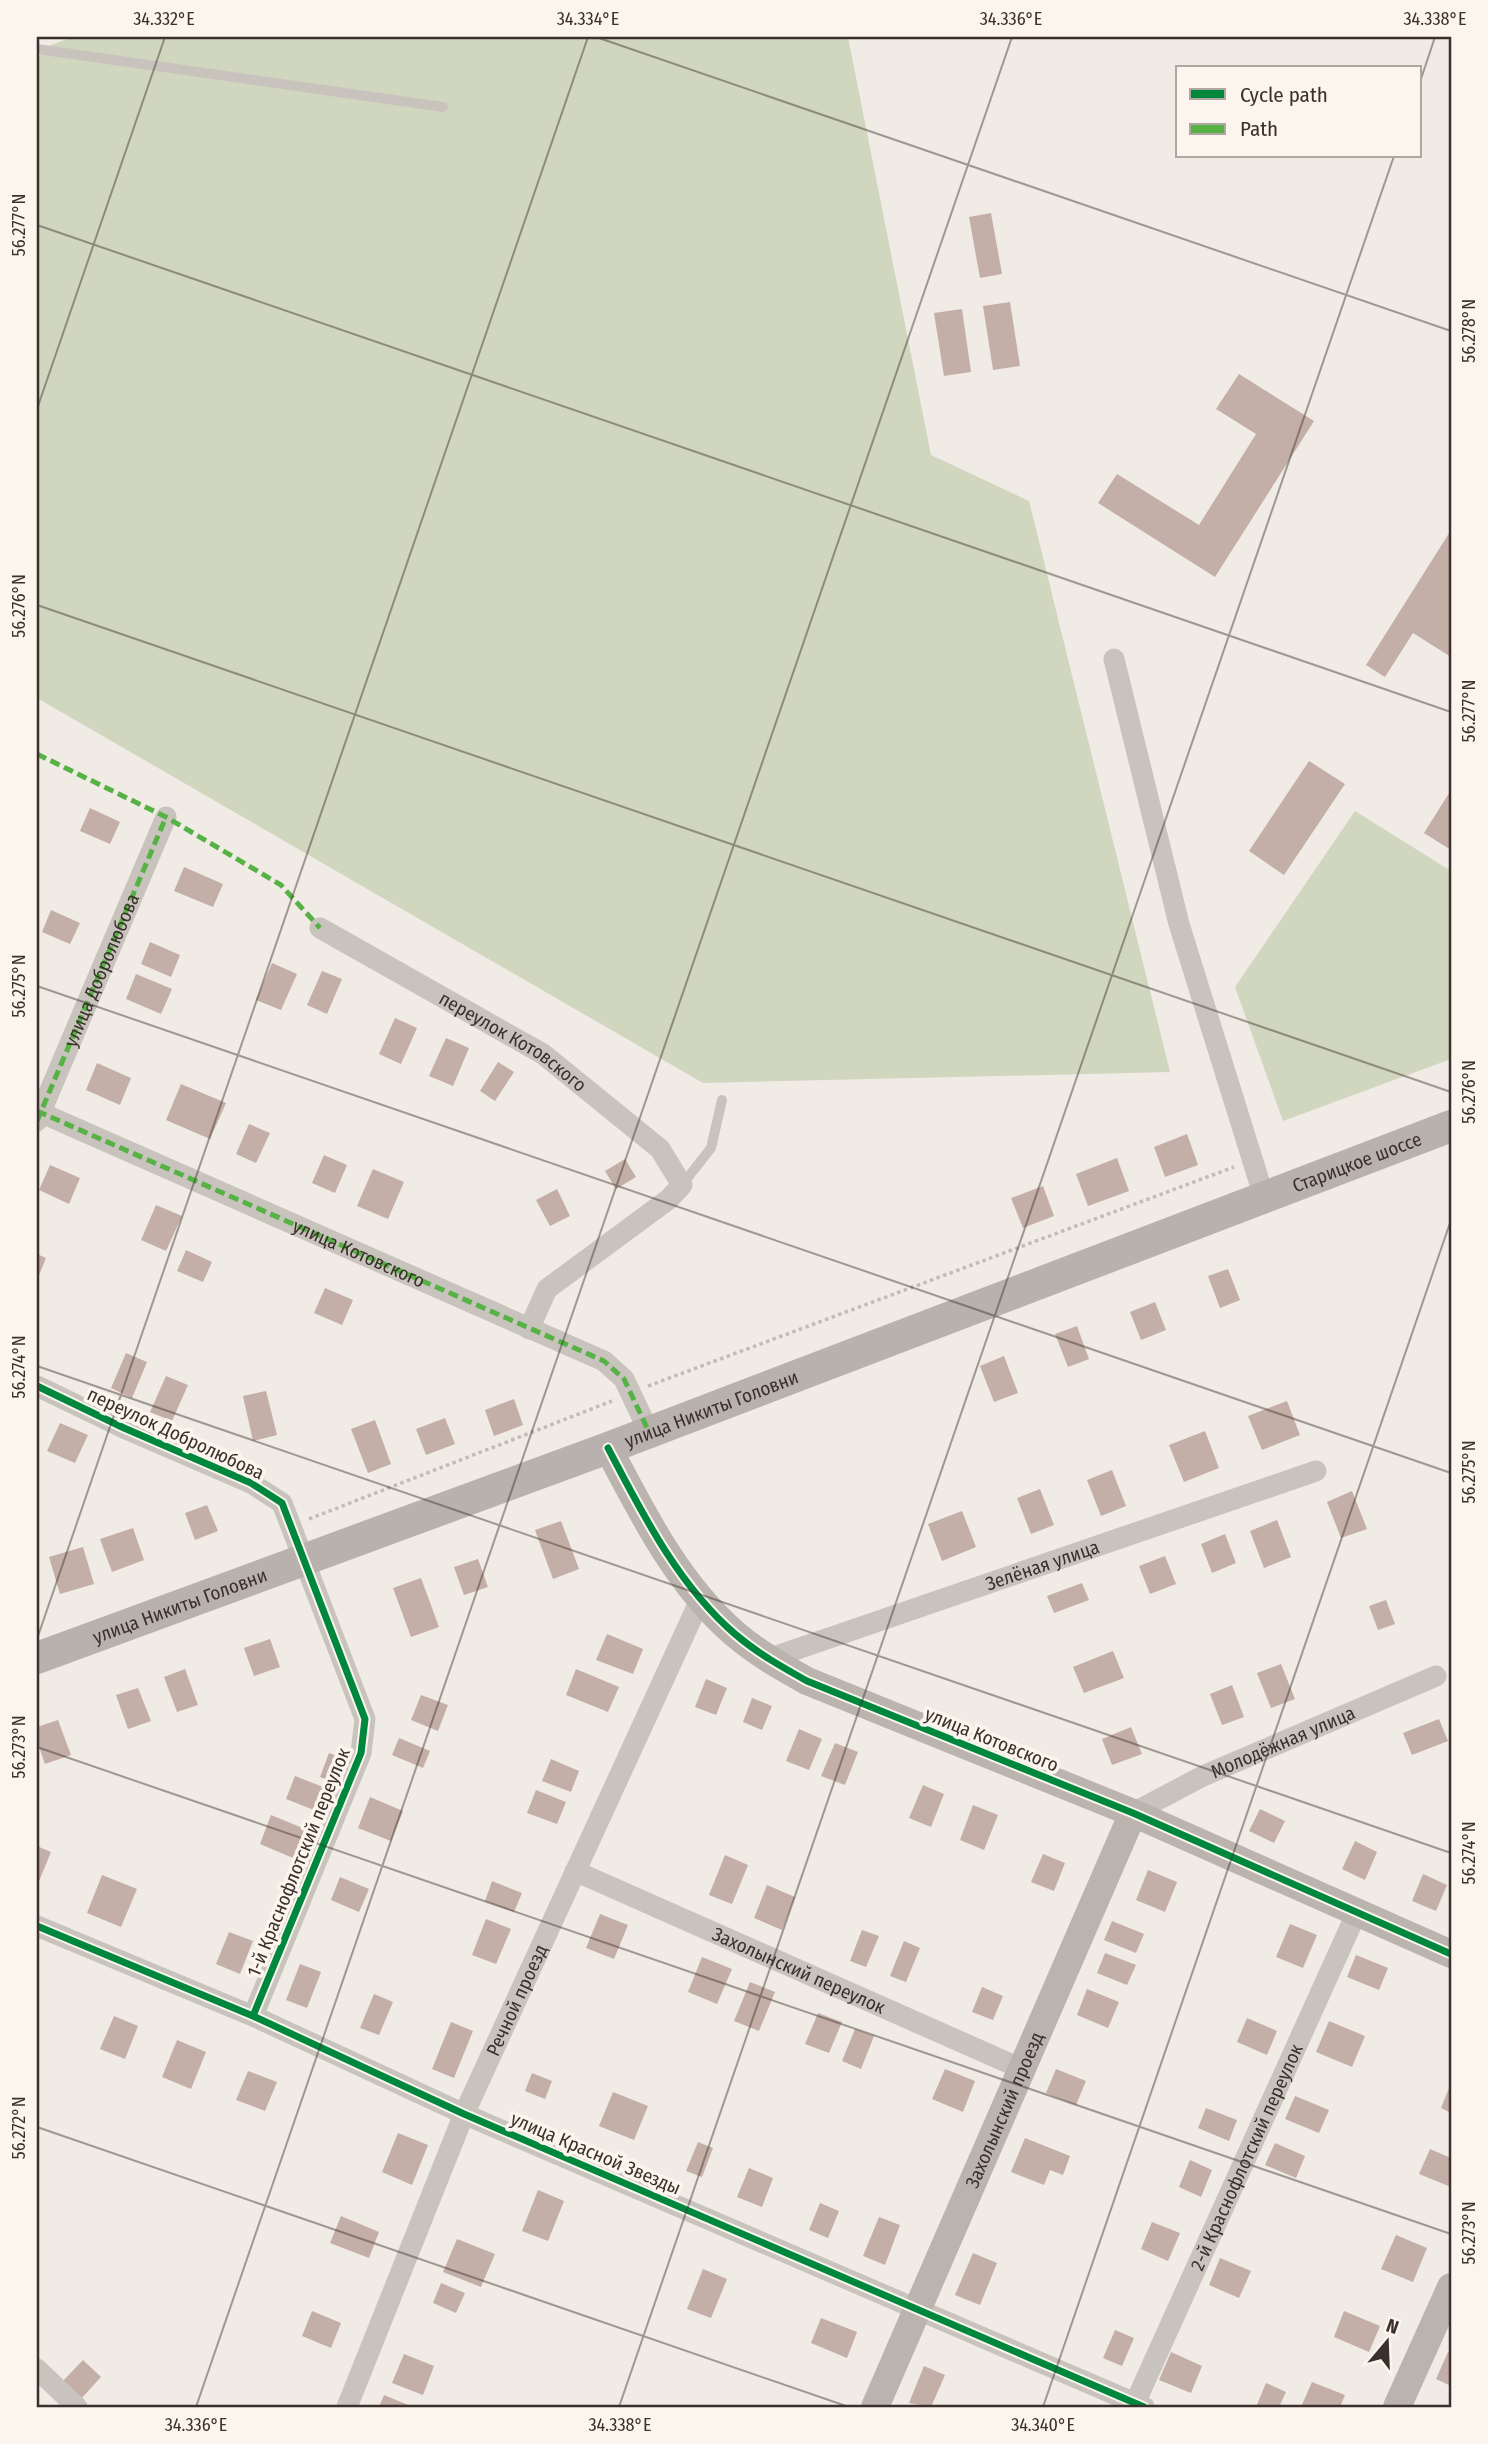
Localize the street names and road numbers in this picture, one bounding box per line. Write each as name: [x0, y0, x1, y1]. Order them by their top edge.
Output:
street label: улица Добролюбова: [59, 890, 144, 1050]
street label: переулок Котовского: [435, 987, 591, 1097]
street label: Старицкое шоссе: [1289, 1127, 1425, 1198]
street label: улица Котовского: [289, 1214, 429, 1293]
street label: улица Никиты Головни: [621, 1365, 802, 1453]
street label: переулок Добролюбова: [84, 1382, 268, 1485]
street label: Зелёная улица: [983, 1535, 1102, 1595]
street label: улица Никиты Головни: [89, 1563, 270, 1649]
street label: Молодёжная улица: [1207, 1701, 1359, 1783]
street label: улица Котовского: [922, 1702, 1062, 1777]
street label: 1-й Краснофлотский переулок: [242, 1744, 355, 1980]
street label: Захолынский переулок: [709, 1922, 889, 2019]
street label: Речной проезд: [481, 1941, 552, 2059]
street label: Захолынский проезд: [961, 2028, 1049, 2192]
street label: 2-й Краснофлотский переулок: [1186, 2040, 1308, 2274]
street label: улица Красной Звезды: [507, 2107, 684, 2200]

